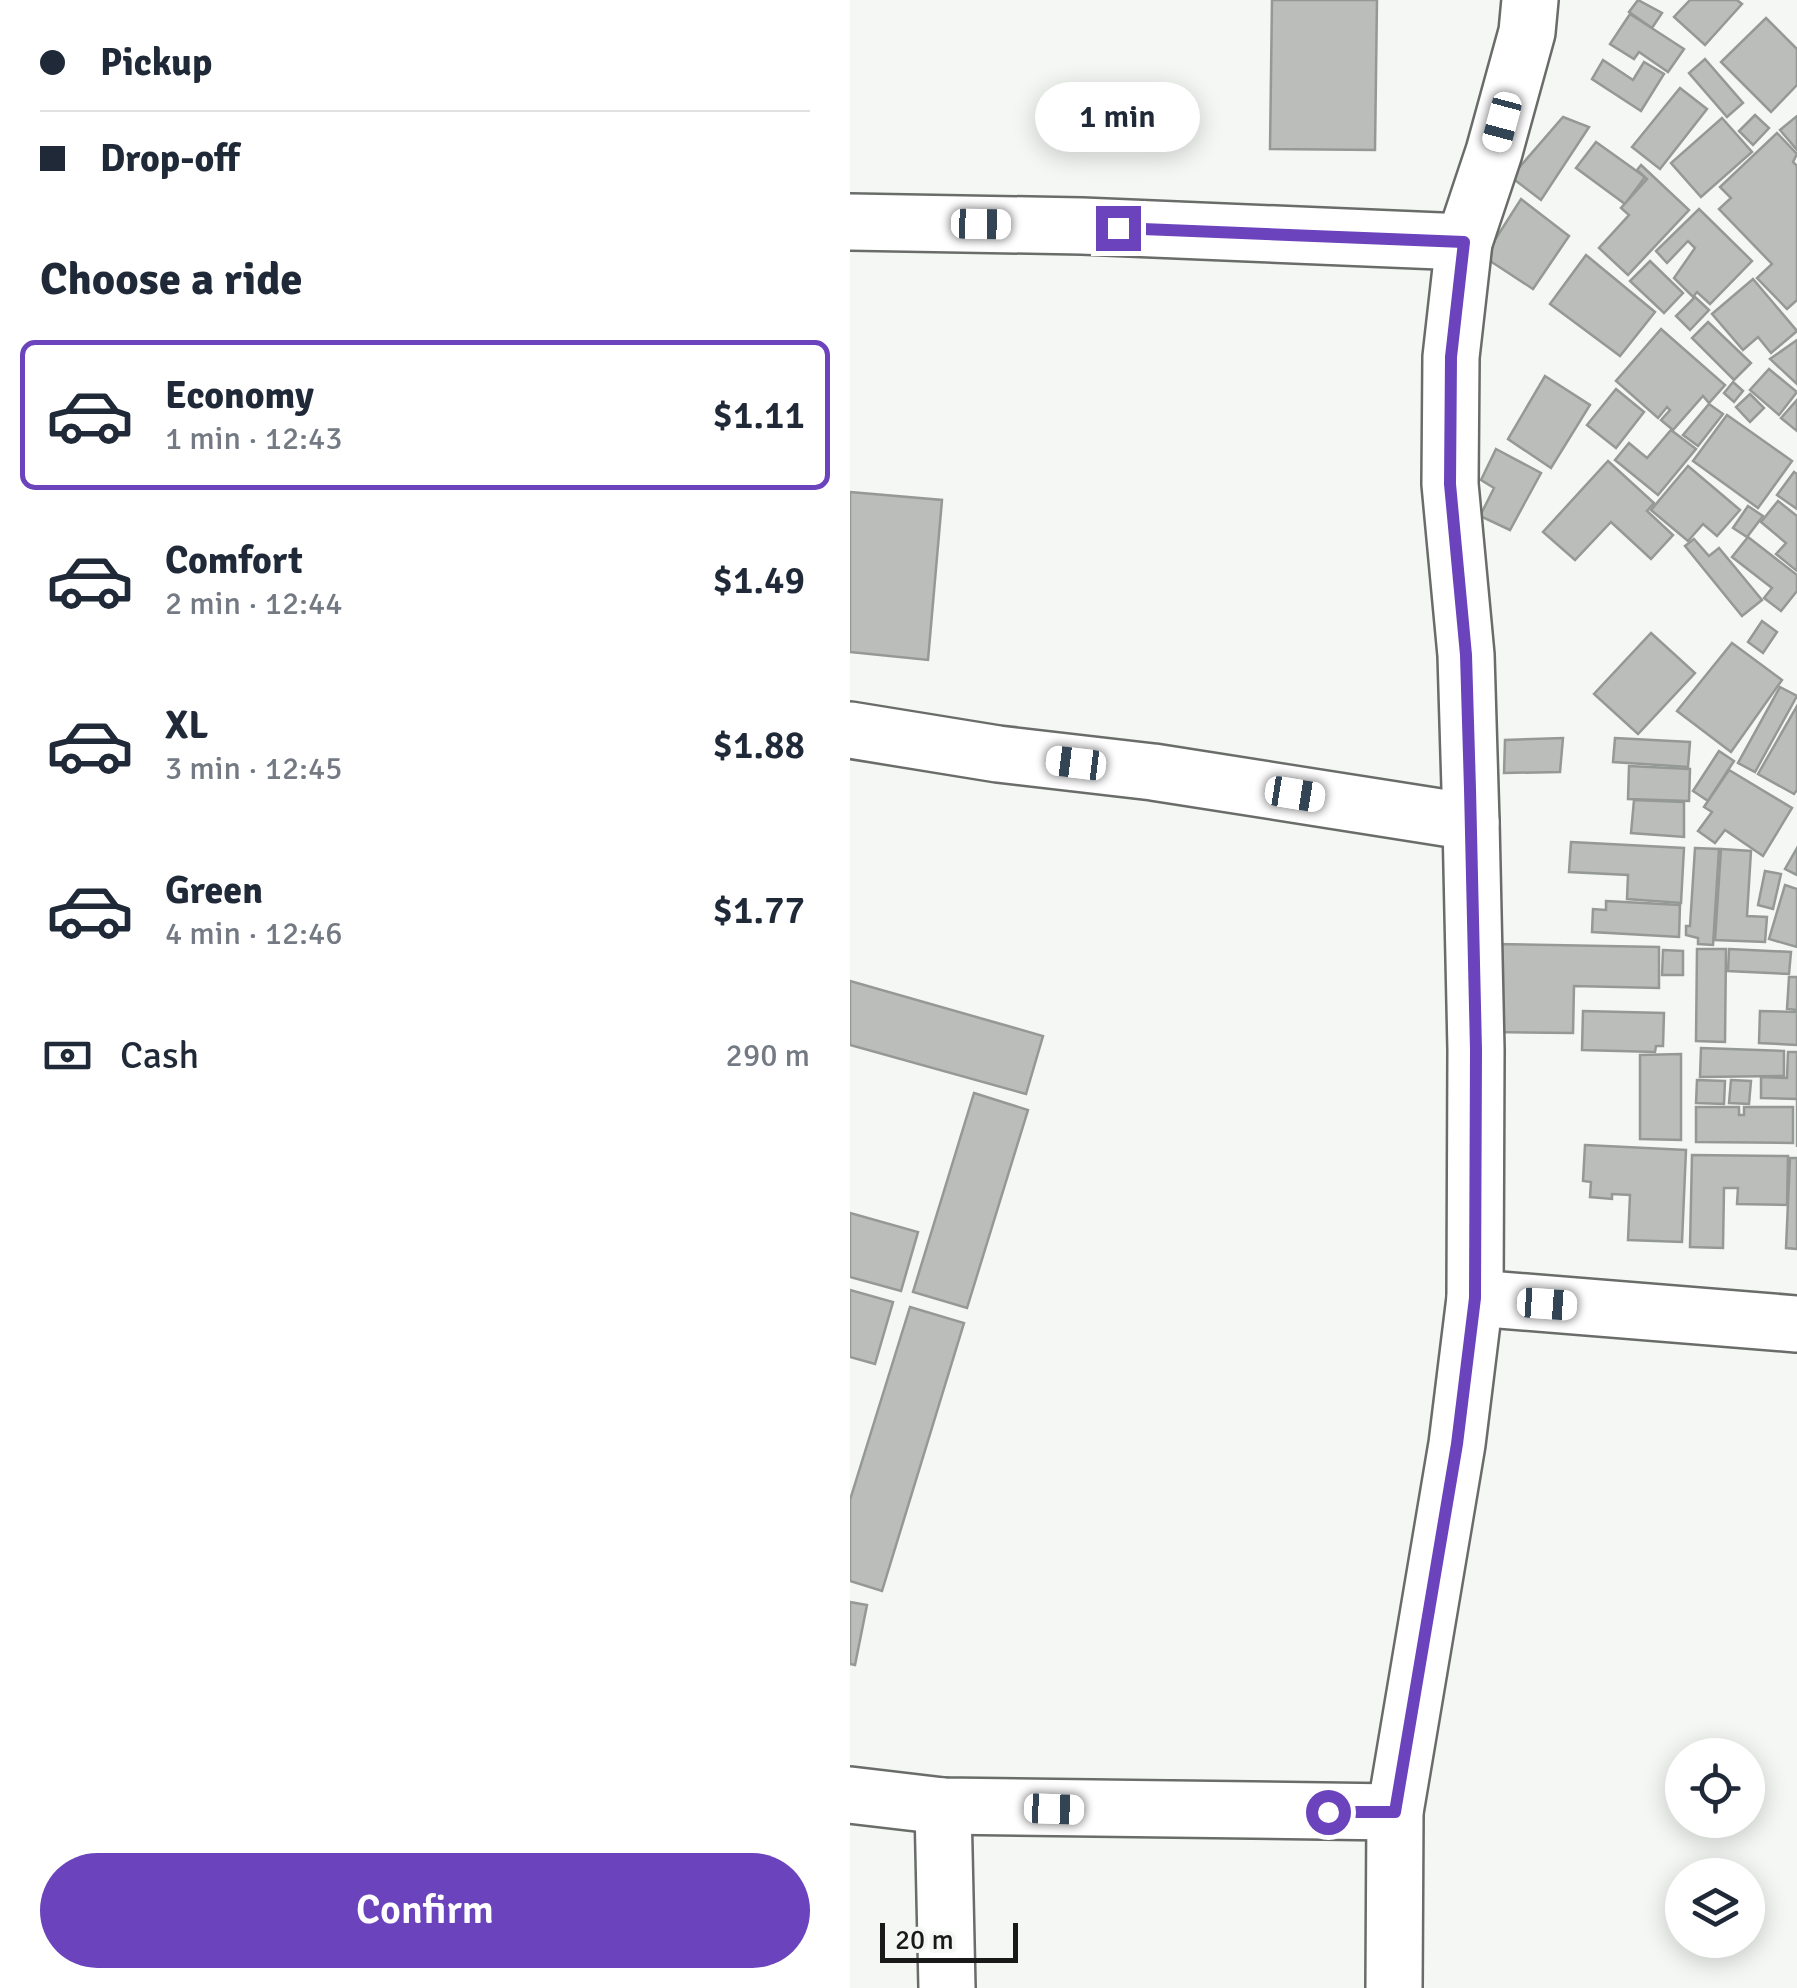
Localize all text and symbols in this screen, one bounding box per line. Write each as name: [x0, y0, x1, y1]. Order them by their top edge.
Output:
text: Pickup: [100, 39, 212, 86]
callout: 1 min: [1036, 83, 1200, 153]
car: [1480, 89, 1524, 155]
text: 1 min: [1079, 97, 1156, 136]
text: Drop-off: [100, 135, 240, 182]
route end: [1096, 206, 1141, 251]
car: [951, 208, 1011, 240]
text: Choose a ride: [40, 252, 303, 307]
icon: car: [45, 370, 135, 460]
text: Economy: [165, 372, 314, 419]
text: $1.11: [712, 392, 805, 439]
text: 1 min · 12:43: [165, 419, 343, 458]
icon: car: [45, 535, 135, 625]
text: Comfort: [165, 537, 303, 584]
text: $1.49: [712, 557, 805, 604]
text: 2 min · 12:44: [165, 584, 343, 623]
icon: car: [45, 700, 135, 790]
text: XL: [165, 702, 208, 749]
text: $1.88: [712, 722, 805, 769]
car: [1044, 744, 1108, 782]
text: 3 min · 12:45: [165, 749, 343, 788]
car: [1263, 774, 1327, 814]
icon: car: [45, 865, 135, 955]
text: Green: [165, 867, 263, 914]
text: $1.77: [712, 887, 805, 934]
text: 4 min · 12:46: [165, 914, 343, 953]
icon: cash: [40, 1028, 95, 1083]
text: Cash: [120, 1032, 199, 1079]
text: 290 m: [726, 1036, 810, 1075]
car: [1516, 1287, 1578, 1321]
map controls: [1665, 1738, 1765, 1958]
button: locate: [1665, 1738, 1765, 1838]
route start: [1306, 1790, 1351, 1835]
car: [1023, 1793, 1085, 1825]
button: Confirm: [40, 1853, 810, 1968]
button: layers: [1665, 1858, 1765, 1958]
scale bar: [880, 1918, 1018, 1962]
text: 20 m: [895, 1923, 954, 1957]

